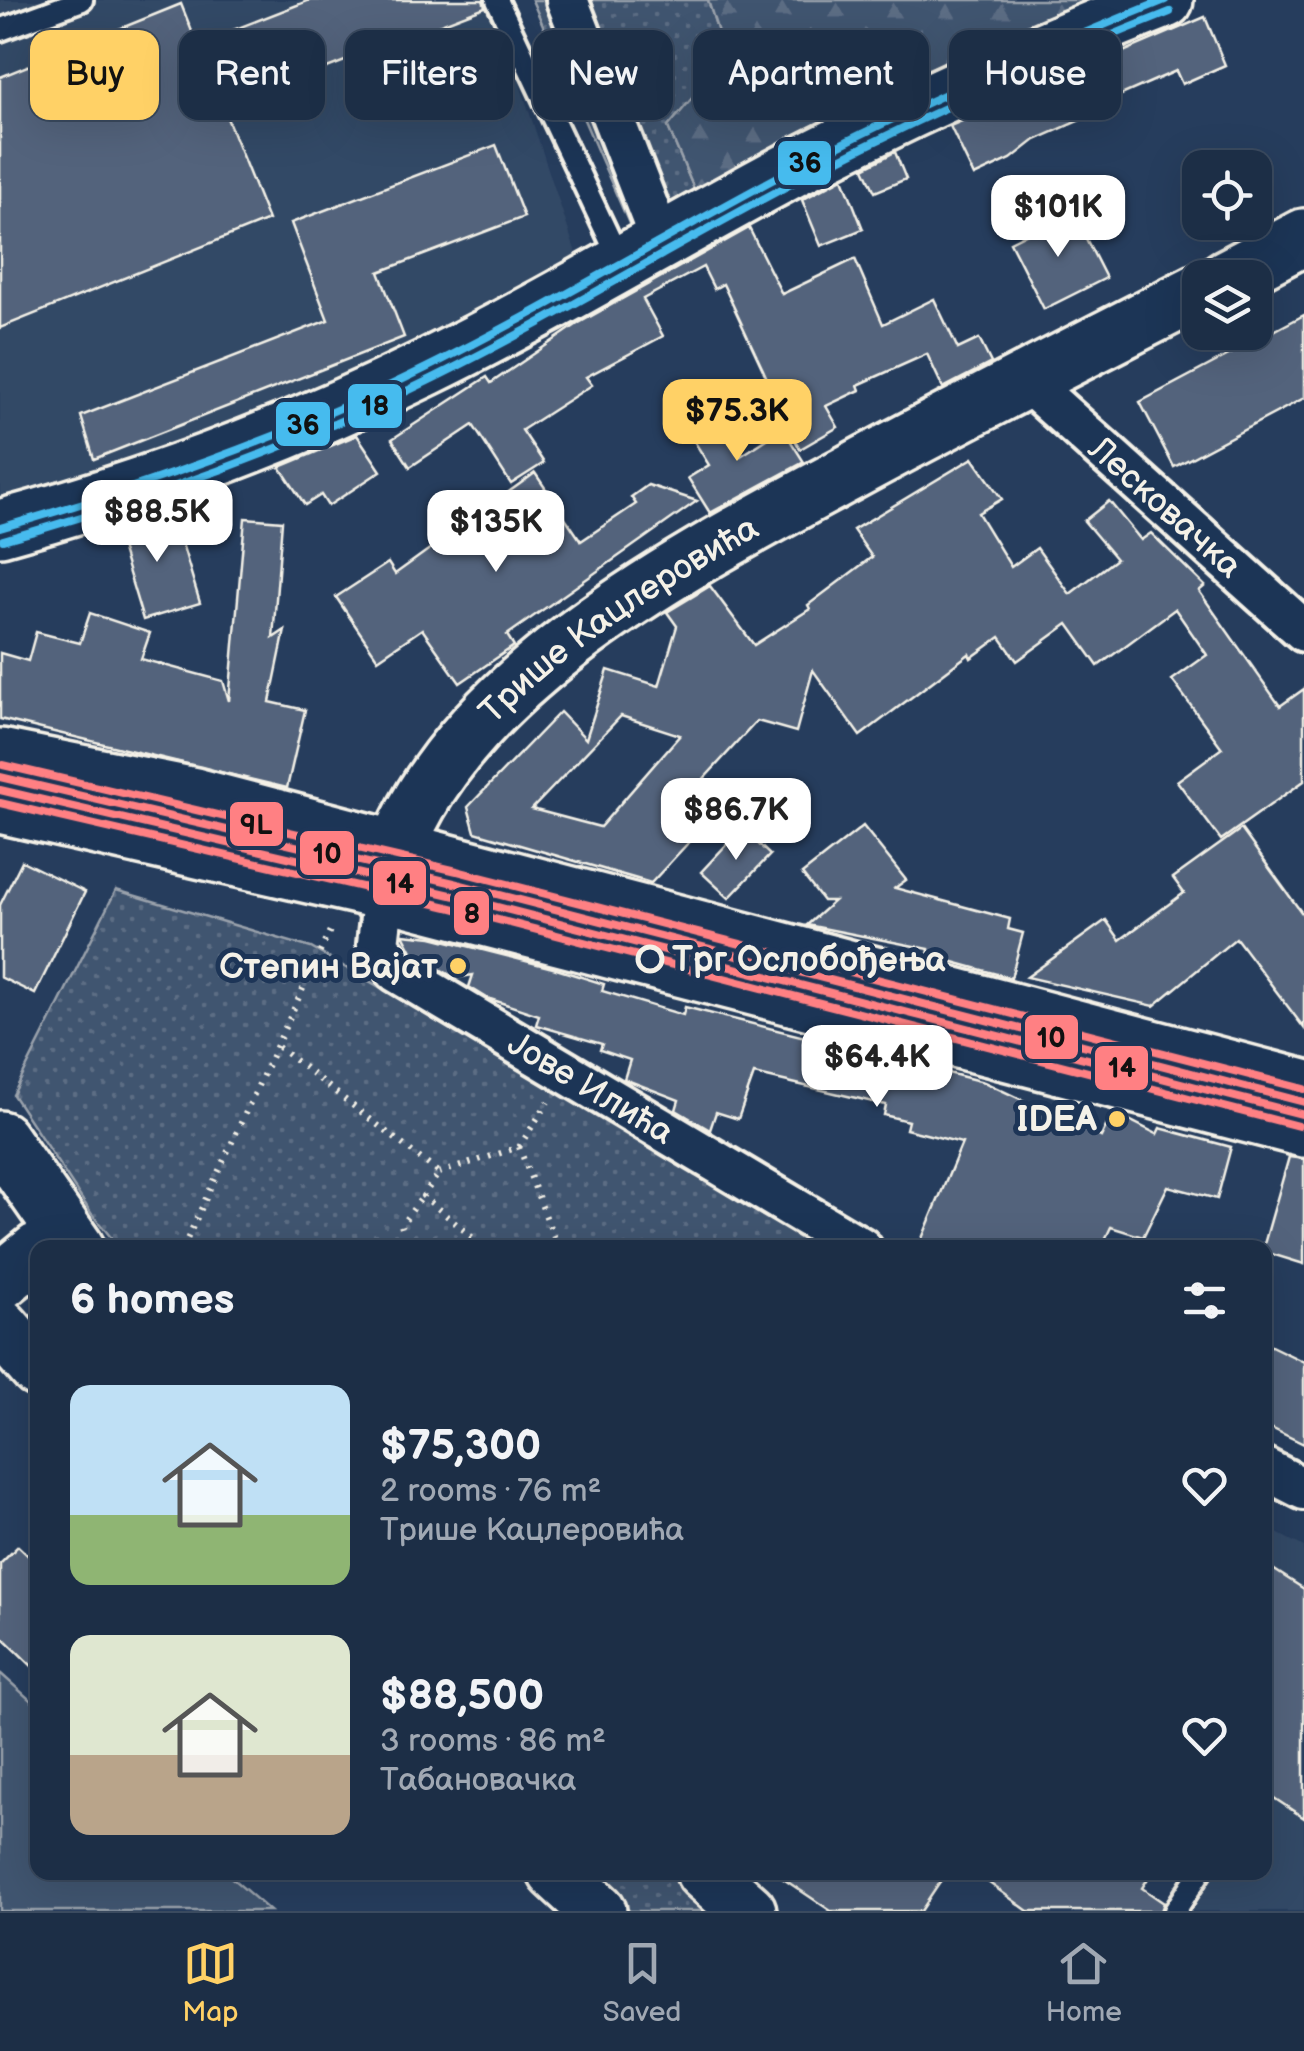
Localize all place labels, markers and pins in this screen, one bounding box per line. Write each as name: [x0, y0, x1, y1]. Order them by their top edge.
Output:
pin: $101K: [988, 175, 1128, 260]
pin: $75.3K: [656, 379, 818, 464]
pin: $88.5K: [76, 480, 238, 565]
pin: $135K: [426, 490, 566, 575]
pin: $86.7K: [655, 778, 817, 863]
place label: Трг Ослобођења: [672, 939, 946, 982]
place label: Степин Вајат: [219, 946, 438, 989]
marker: Трг Ослобођења: [637, 946, 663, 972]
marker: Степин Вајат: [447, 955, 469, 977]
pin: $64.4K: [796, 1025, 958, 1110]
place label: IDEA: [1017, 1099, 1098, 1142]
marker: IDEA: [1106, 1108, 1128, 1130]

